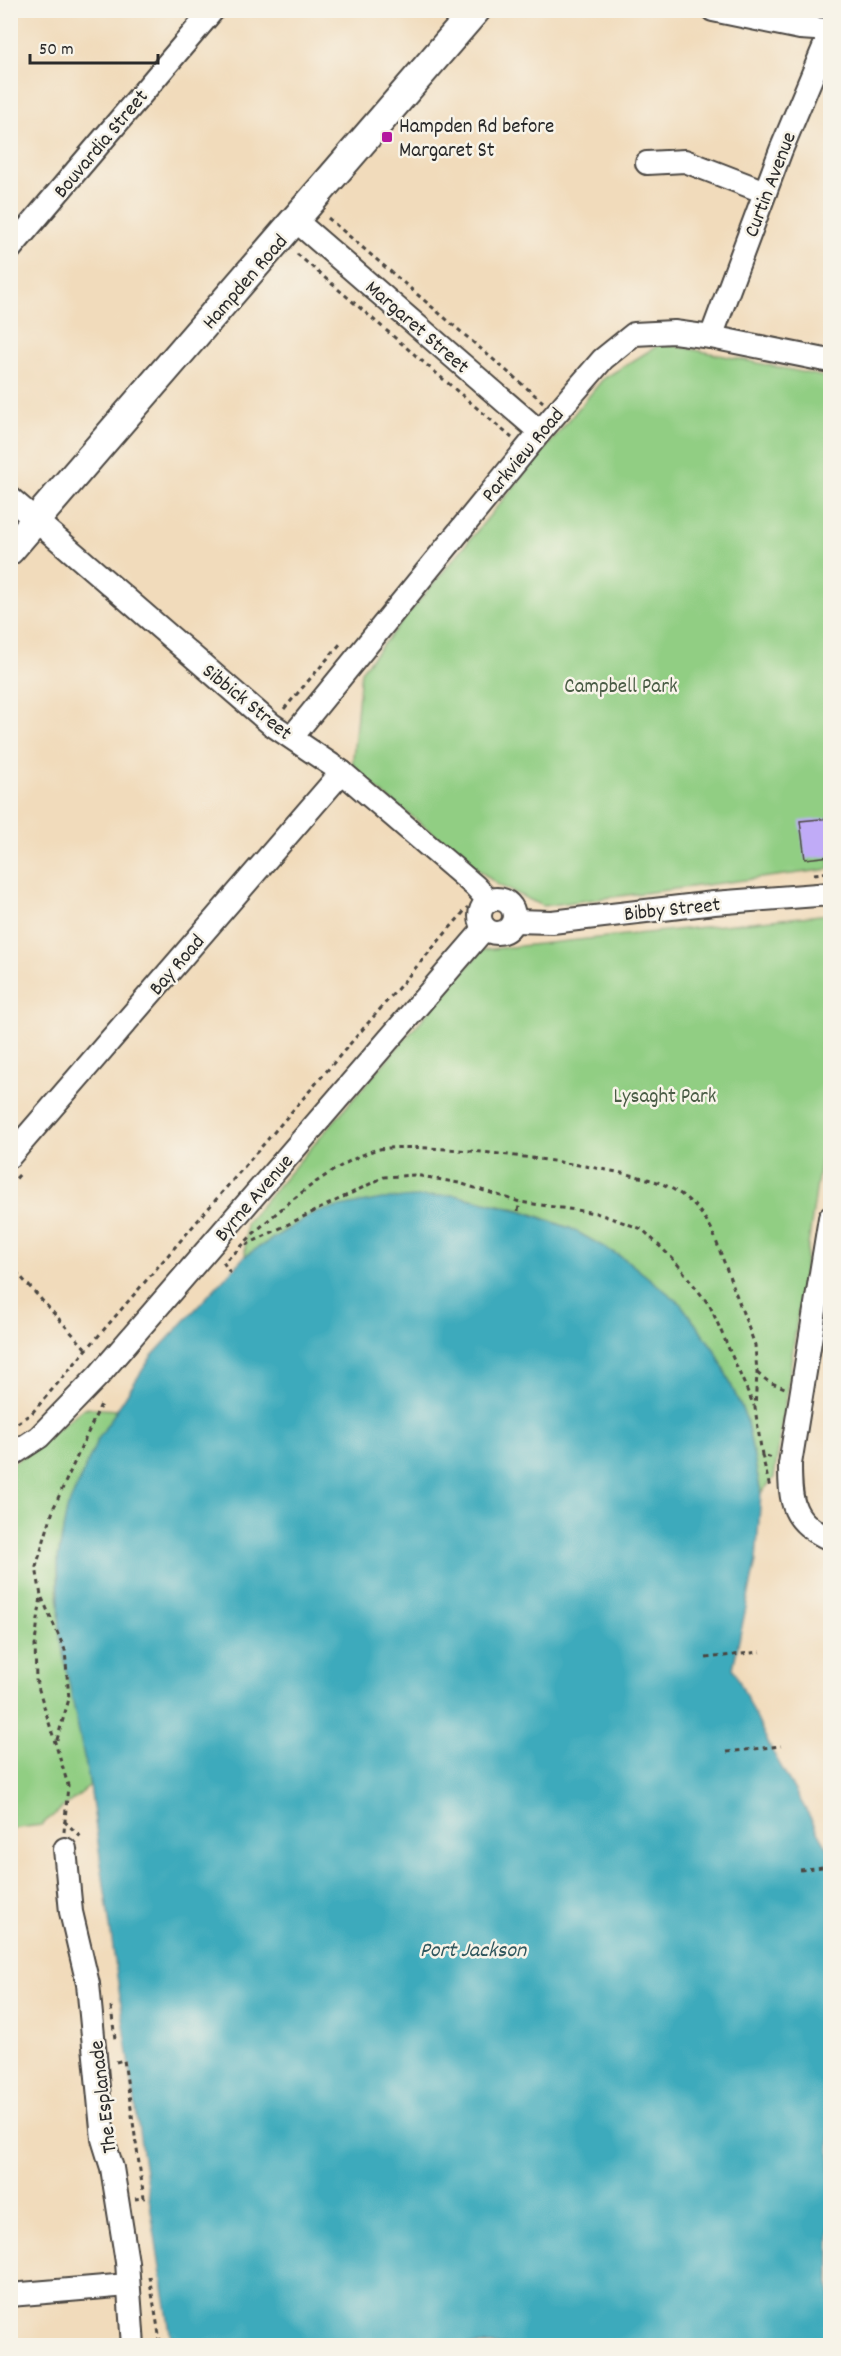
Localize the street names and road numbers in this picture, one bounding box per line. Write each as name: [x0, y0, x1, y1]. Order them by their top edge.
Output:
street label: Bouvardia Street: [48, 84, 157, 206]
street label: Curtin Avenue: [738, 128, 806, 242]
street label: Hampden Road: [196, 229, 296, 337]
street label: Margaret Street: [357, 274, 475, 382]
street label: Parkview Road: [476, 402, 573, 510]
street label: Sibbick Street: [195, 658, 298, 749]
street label: Bibby Street: [623, 891, 722, 931]
street label: Bay Road: [143, 929, 213, 1003]
street label: Byrne Avenue: [209, 1149, 302, 1249]
street label: The Esplanade: [83, 2038, 127, 2155]

